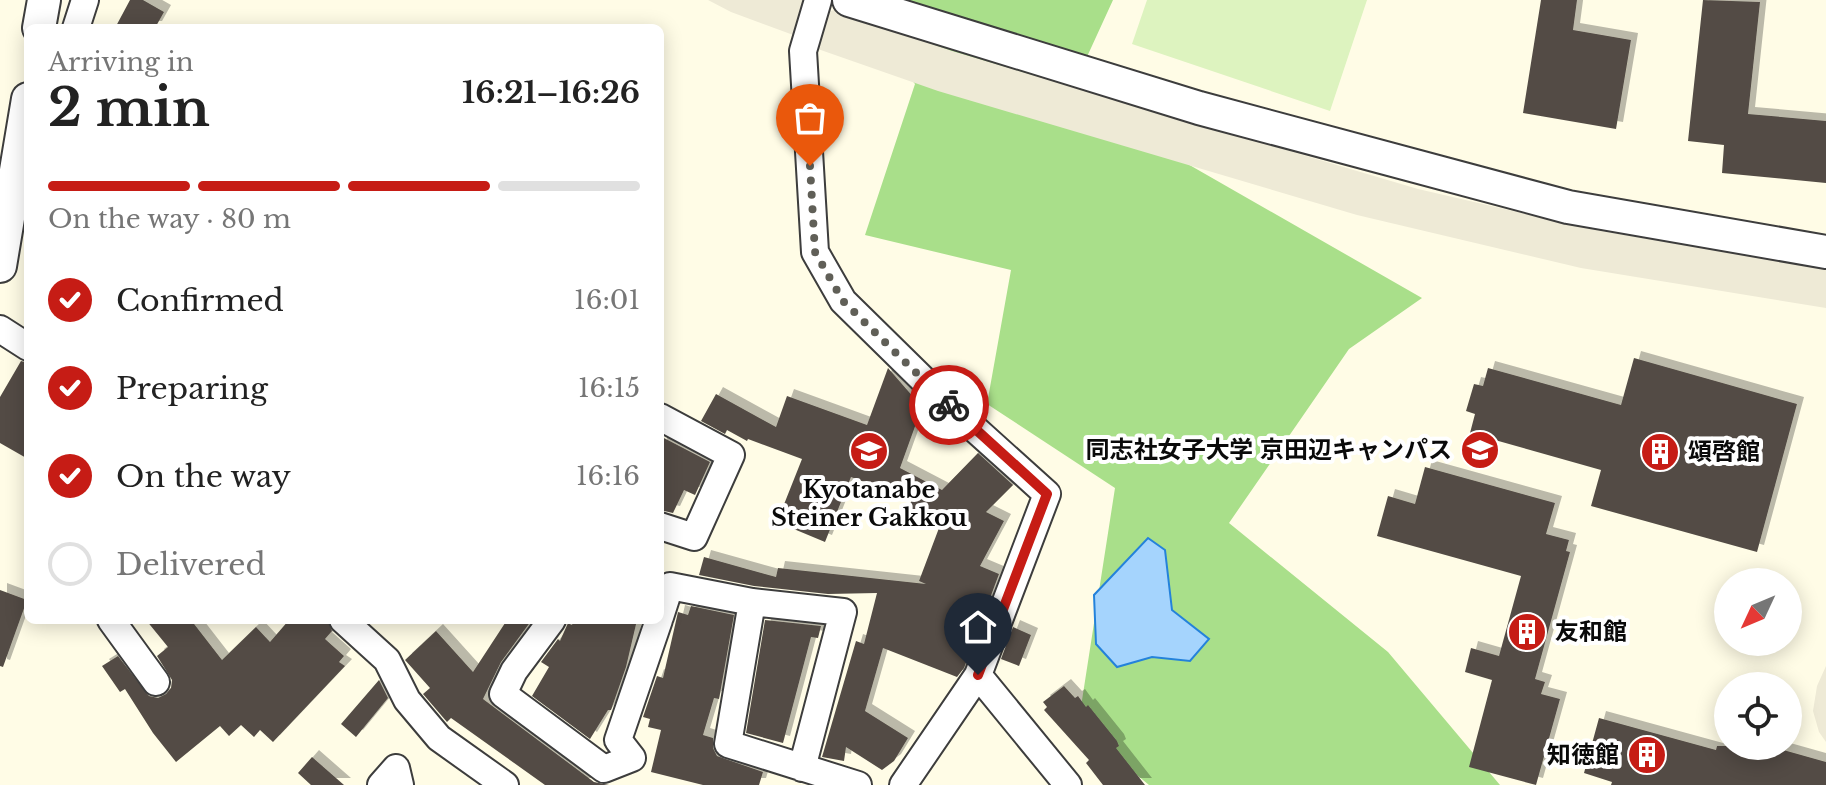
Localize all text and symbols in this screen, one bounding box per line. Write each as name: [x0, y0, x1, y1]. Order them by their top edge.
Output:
text: Arriving in: [48, 46, 194, 78]
text: 16:21–16:26: [462, 74, 640, 111]
text: 2 min: [48, 76, 210, 140]
pin: [776, 84, 844, 166]
icon: bag: [788, 96, 832, 140]
text: On the way · 80 m: [48, 203, 291, 235]
icon: check: [48, 278, 92, 322]
text: Confirmed: [116, 282, 284, 319]
text: 16:01: [574, 284, 640, 316]
courier: [909, 365, 989, 445]
icon: check: [48, 366, 92, 410]
text: Preparing: [116, 370, 268, 407]
text: 16:15: [578, 372, 640, 404]
icon: bike: [927, 383, 971, 427]
school or university icon: 同志社女子大学 京田辺キャンパス: [1459, 429, 1501, 471]
school or university icon: Kyotanabe Steiner Gakkou: [848, 430, 890, 472]
building icon: 頌啓館: [1639, 431, 1681, 473]
place label: 同志社女子大学 京田辺キャンパス: [1086, 435, 1452, 464]
place label: 頌啓館: [1688, 437, 1760, 466]
icon: check: [48, 454, 92, 498]
text: On the way: [116, 458, 291, 495]
text: 16:16: [576, 460, 640, 492]
place label: Kyotanabe Steiner Gakkou: [771, 475, 967, 532]
text: Delivered: [116, 546, 266, 583]
north arrow: [1714, 568, 1802, 656]
map controls: [1714, 568, 1802, 760]
pin: [944, 593, 1012, 675]
icon: home: [956, 605, 1000, 649]
building icon: 友和館: [1506, 611, 1548, 653]
place label: 友和館: [1555, 617, 1627, 646]
button: locate: [1714, 672, 1802, 760]
building icon: 知徳館: [1626, 734, 1668, 776]
place label: 知徳館: [1547, 740, 1619, 769]

